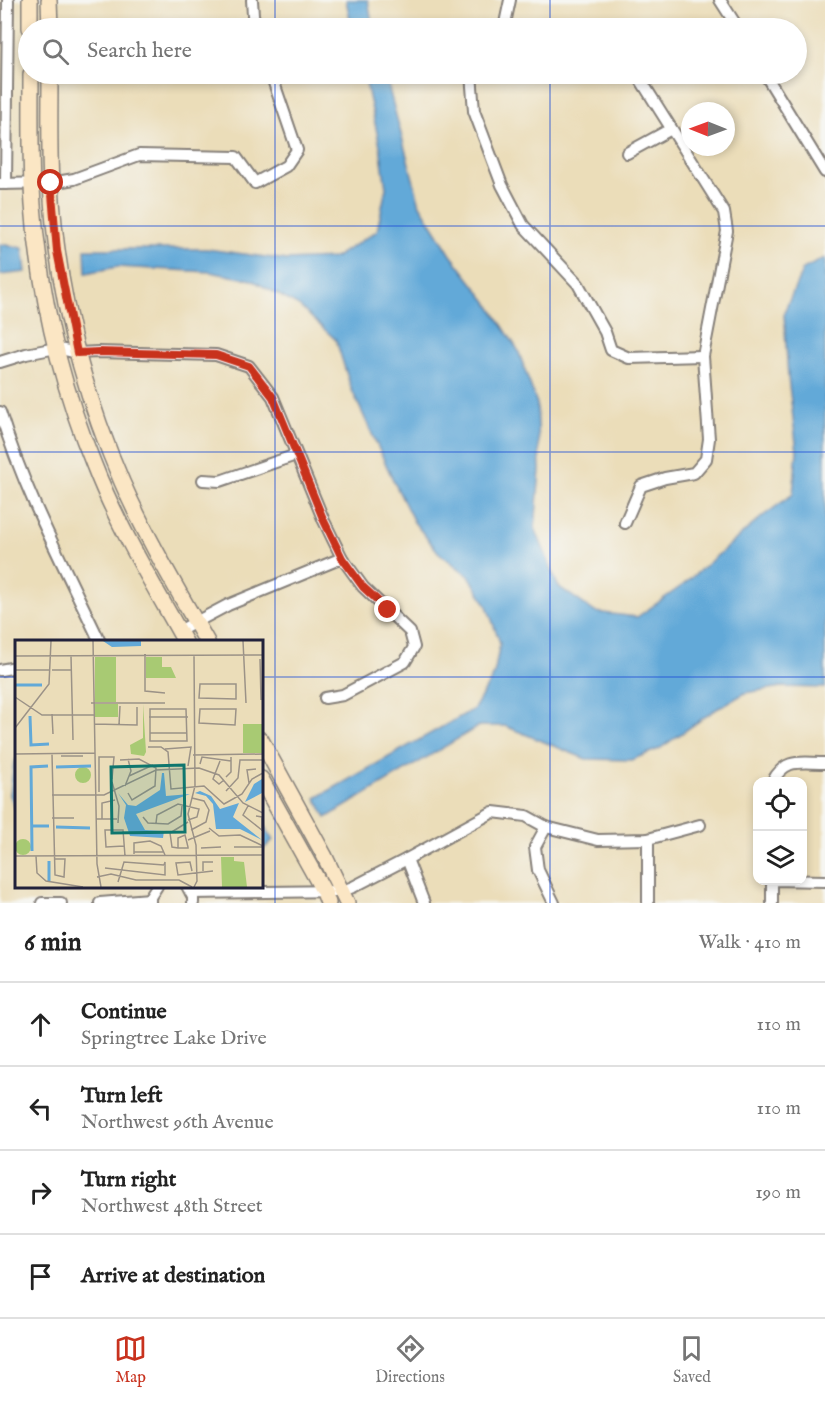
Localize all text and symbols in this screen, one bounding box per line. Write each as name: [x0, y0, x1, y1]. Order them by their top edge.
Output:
search box: [18, 18, 807, 84]
icon: search: [39, 35, 72, 68]
text: Search here: [87, 37, 192, 65]
north arrow: [681, 102, 735, 156]
route start: [37, 169, 63, 195]
route end: [374, 596, 400, 622]
inset map: [15, 640, 262, 888]
map controls: [753, 777, 807, 885]
button: locate: [753, 777, 807, 831]
button: layers: [753, 831, 807, 885]
text: 6 min: [24, 926, 82, 959]
text: Walk · 410 m: [698, 930, 801, 955]
text: Continue: [81, 998, 167, 1026]
icon: ahead: [24, 1008, 57, 1041]
text: 110 m: [757, 1012, 801, 1037]
text: Springtree Lake Drive: [81, 1026, 267, 1051]
text: Turn left: [81, 1082, 163, 1110]
icon: left: [24, 1092, 57, 1125]
text: 110 m: [757, 1096, 801, 1121]
text: Northwest 96th Avenue: [81, 1110, 274, 1135]
text: Turn right: [81, 1166, 176, 1194]
icon: right: [24, 1176, 57, 1209]
text: 190 m: [755, 1180, 801, 1205]
text: Northwest 48th Street: [81, 1194, 263, 1219]
icon: arrive: [24, 1260, 57, 1293]
text: Arrive at destination: [81, 1262, 265, 1290]
tab: Map: [114, 1332, 147, 1388]
tab: Directions: [375, 1332, 445, 1388]
tab: Saved: [673, 1332, 711, 1388]

